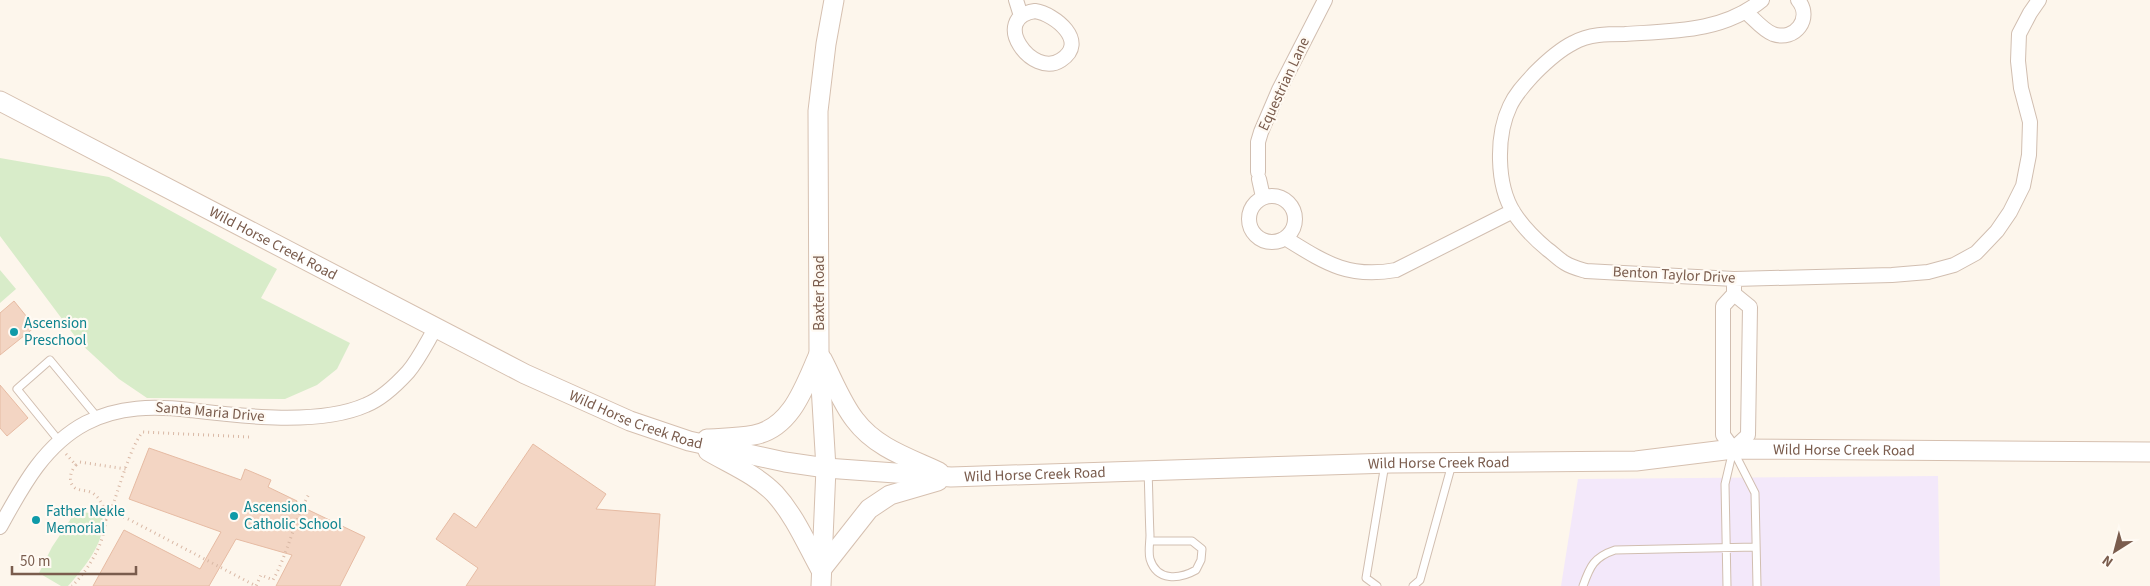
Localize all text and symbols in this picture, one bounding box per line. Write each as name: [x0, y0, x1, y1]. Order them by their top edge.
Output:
street label: Equestrian Lane: [1253, 34, 1315, 134]
street label: Wild Horse Creek Road: [206, 201, 341, 285]
street label: Baxter Road: [809, 255, 830, 331]
street label: Benton Taylor Drive: [1612, 261, 1736, 289]
place label: Ascension Preschool: [24, 313, 87, 351]
marker: Ascension Preschool: [8, 326, 20, 338]
street label: Wild Horse Creek Road: [566, 385, 705, 454]
street label: Santa Maria Drive: [155, 397, 265, 427]
street label: Wild Horse Creek Road: [1773, 439, 1915, 461]
street label: Wild Horse Creek Road: [1367, 452, 1510, 474]
street label: Wild Horse Creek Road: [964, 462, 1106, 487]
place label: Ascension Catholic School: [244, 497, 342, 535]
place label: Father Nekle Memorial: [46, 501, 125, 539]
marker: Ascension Catholic School: [228, 510, 240, 522]
marker: Father Nekle Memorial: [30, 514, 42, 526]
north arrow: [2090, 526, 2140, 576]
scale bar: [12, 544, 136, 576]
text: N: [2098, 550, 2118, 572]
text: 50 m: [20, 551, 50, 572]

